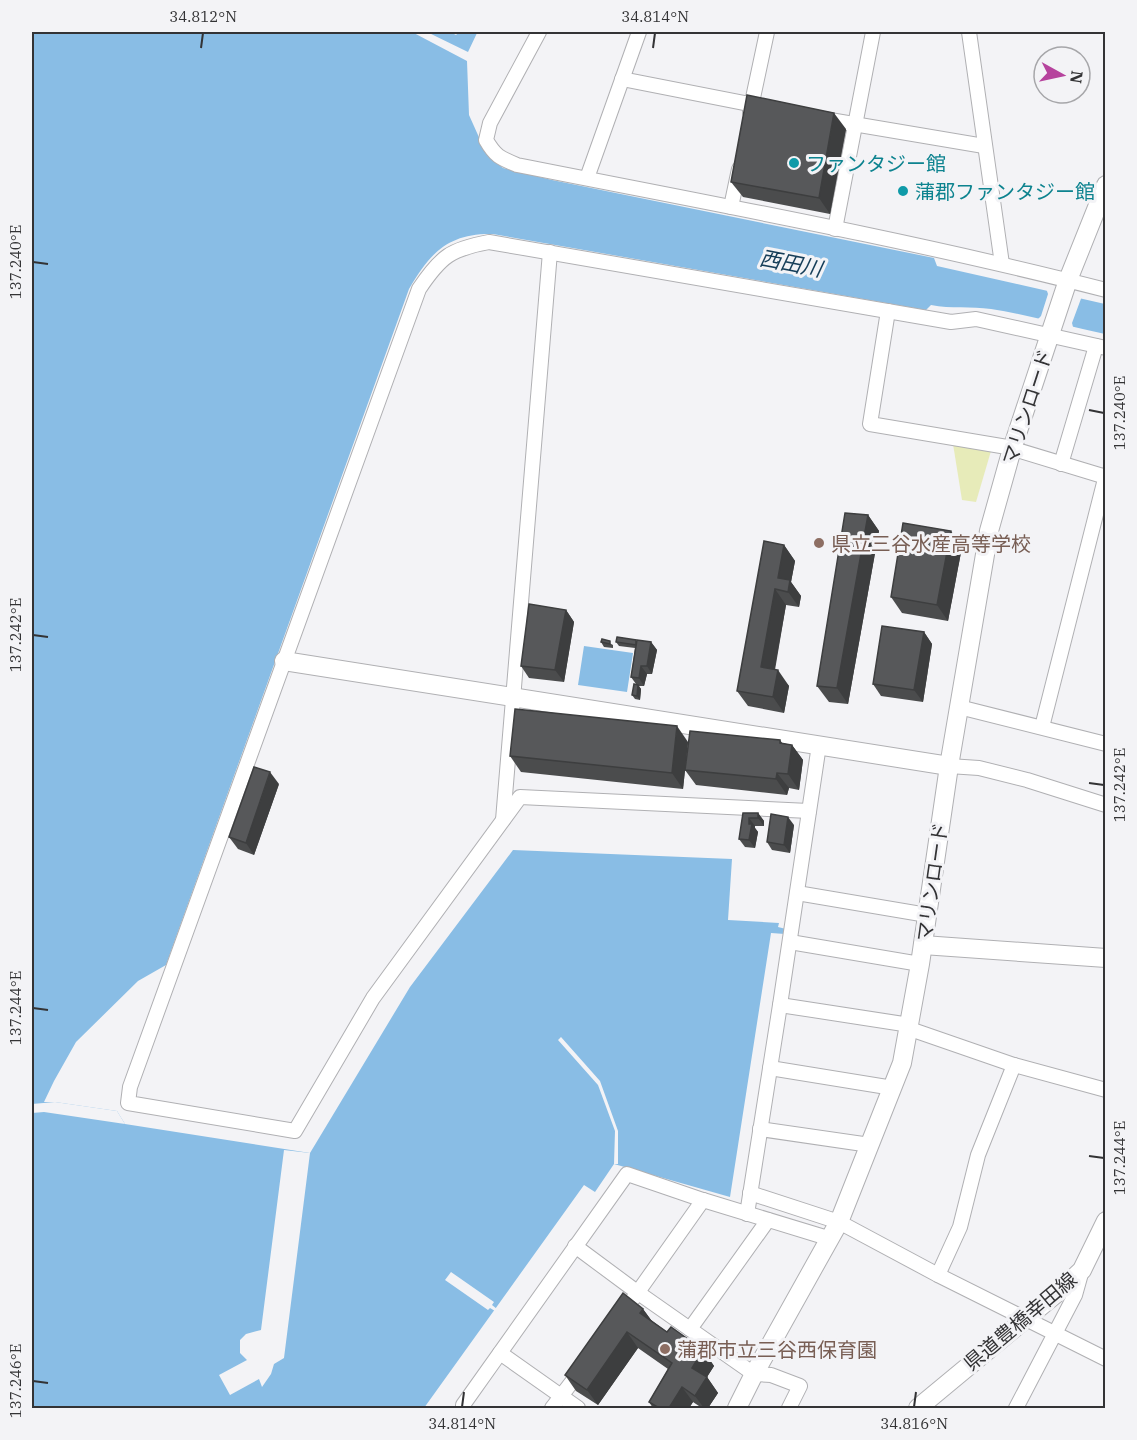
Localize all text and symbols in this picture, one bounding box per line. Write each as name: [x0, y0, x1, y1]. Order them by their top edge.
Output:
text: 34.812°N: [169, 7, 237, 26]
text: 34.814°N: [621, 7, 689, 26]
north arrow: [1032, 45, 1092, 105]
text: N: [1066, 69, 1088, 85]
place label: ファンタジー館: [806, 150, 946, 177]
marker: ファンタジー館: [787, 156, 801, 170]
place label: 蒲郡ファンタジー館: [915, 178, 1095, 205]
marker: 蒲郡ファンタジー館: [896, 184, 910, 198]
text: 137.240°E: [6, 225, 25, 299]
water label: 西田川: [757, 243, 827, 283]
street label: マリンロード: [996, 346, 1058, 468]
text: 137.240°E: [1110, 376, 1129, 450]
place label: 県立三谷水産高等学校: [831, 530, 1031, 557]
marker: 県立三谷水産高等学校: [812, 536, 826, 550]
text: 137.242°E: [6, 598, 25, 672]
text: 137.242°E: [1110, 748, 1129, 822]
street label: マリンロード: [910, 821, 954, 943]
text: 137.244°E: [6, 971, 25, 1045]
text: 137.244°E: [1110, 1121, 1129, 1195]
street label: 県道豊橋幸田線: [958, 1266, 1082, 1376]
place label: 蒲郡市立三谷西保育園: [677, 1336, 877, 1363]
marker: 蒲郡市立三谷西保育園: [658, 1342, 672, 1356]
text: 137.246°E: [6, 1344, 25, 1418]
text: 34.814°N: [428, 1414, 496, 1433]
text: 34.816°N: [880, 1414, 948, 1433]

